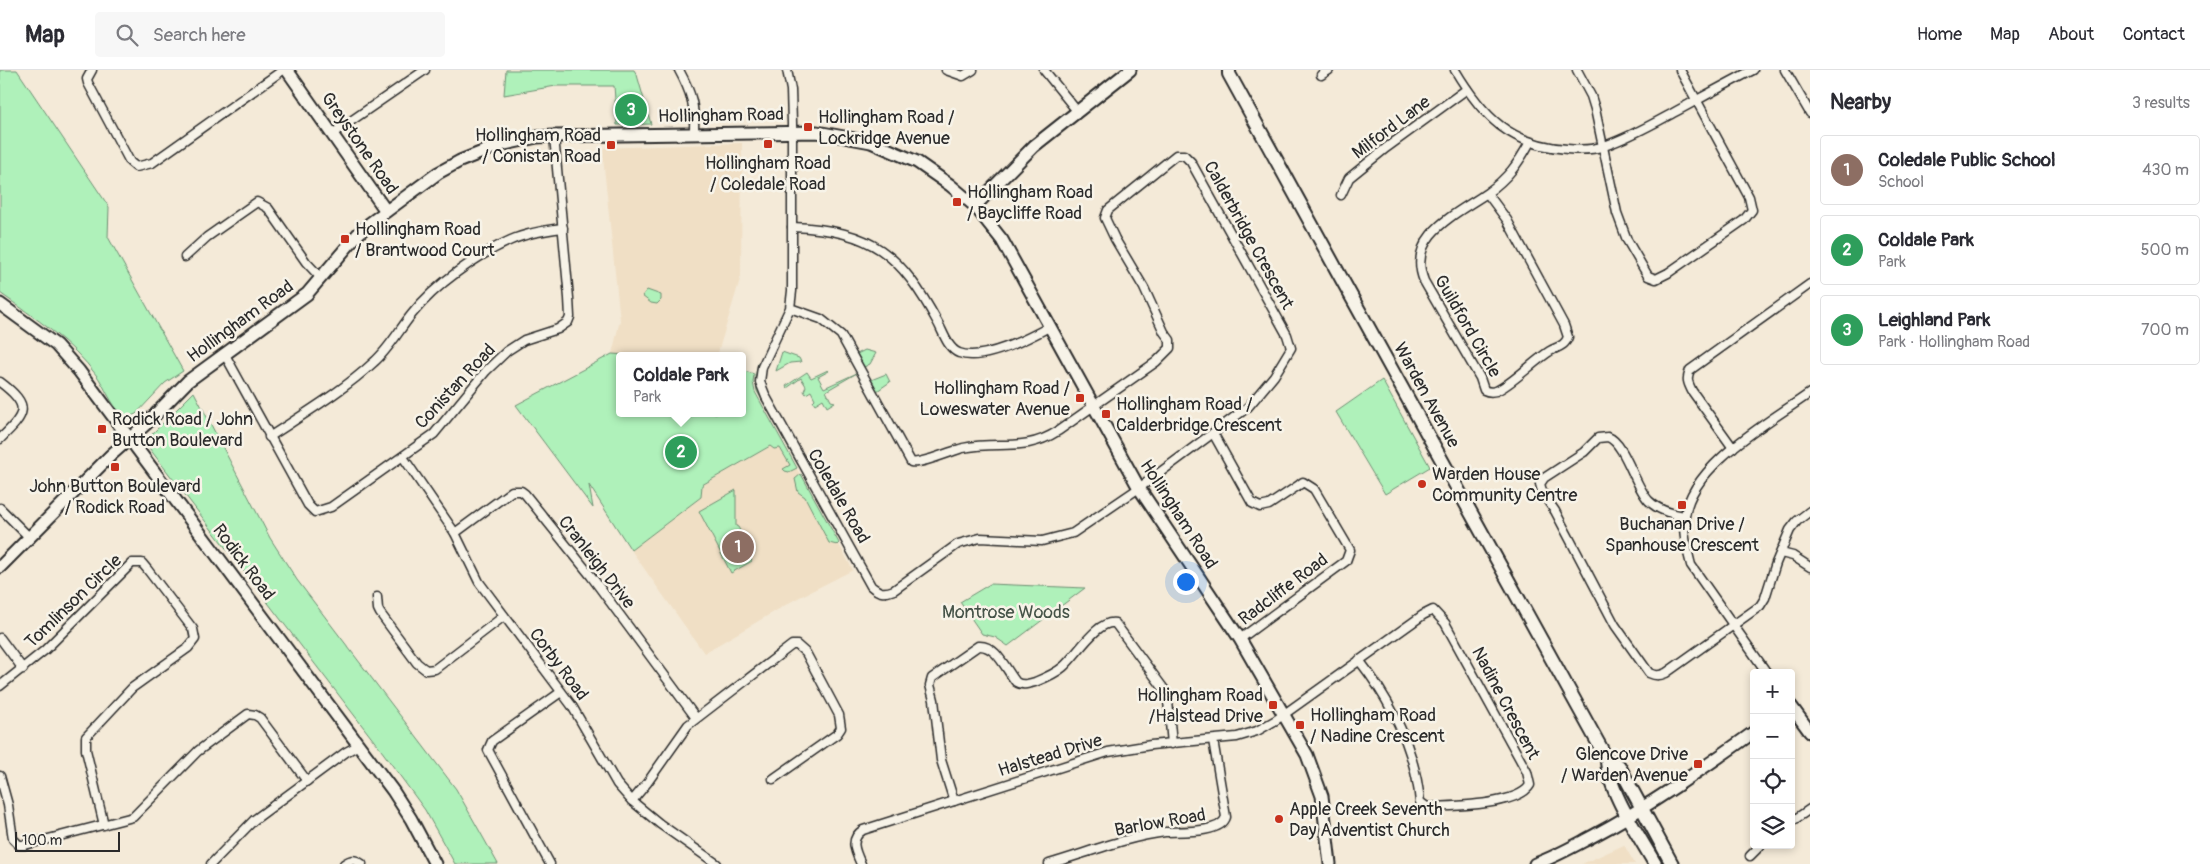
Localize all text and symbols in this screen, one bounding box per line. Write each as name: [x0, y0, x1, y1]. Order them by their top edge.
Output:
search box: [95, 12, 445, 57]
text: Map: [25, 20, 65, 49]
icon: search: [113, 21, 141, 49]
text: Search here: [153, 23, 246, 47]
text: Home: [1917, 23, 1962, 46]
text: Map: [1990, 23, 2020, 46]
text: About: [2048, 23, 2094, 46]
text: Contact: [2122, 23, 2185, 46]
street label: Greystone Road: [316, 88, 403, 199]
text: Nearby: [1830, 89, 1891, 116]
street label: Milford Lane: [1348, 90, 1435, 164]
pin: 3: [615, 91, 647, 129]
text: 3 results: [2132, 93, 2190, 113]
street label: Hollingham Road: [658, 103, 784, 128]
place label: Hollingham Road / Lockridge Avenue: [818, 106, 954, 150]
marker: Hollingham Road / Lockridge Avenue: [802, 121, 814, 133]
place label: Hollingham Road / Conistan Road: [475, 124, 601, 168]
marker: Hollingham Road / Coledale Road: [762, 138, 774, 150]
marker: Hollingham Road / Conistan Road: [605, 139, 617, 151]
text: Coledale Public School: [1878, 148, 2056, 172]
place label: Hollingham Road / Coledale Road: [705, 152, 831, 196]
street label: Calderbridge Crescent: [1198, 157, 1299, 314]
text: 1: [1844, 160, 1850, 180]
text: 430 m: [2142, 160, 2189, 180]
text: School: [1878, 172, 1924, 192]
place label: Hollingham Road / Baycliffe Road: [967, 181, 1093, 225]
marker: Hollingham Road / Baycliffe Road: [951, 196, 963, 208]
place label: Hollingham Road / Brantwood Court: [355, 218, 496, 262]
text: Coldale Park: [1878, 228, 1974, 252]
marker: Hollingham Road / Brantwood Court: [339, 233, 351, 245]
text: 2: [1843, 240, 1851, 260]
text: 500 m: [2141, 240, 2189, 260]
text: Park: [1878, 252, 1906, 272]
street label: Guildford Circle: [1429, 271, 1506, 382]
street label: Hollingham Road: [183, 275, 298, 368]
text: Leighland Park: [1878, 308, 1990, 332]
text: 3: [1843, 320, 1851, 340]
text: 700 m: [2141, 320, 2189, 340]
text: Park · Hollingham Road: [1878, 332, 2030, 352]
street label: Conistan Road: [410, 339, 501, 434]
street label: Warden Avenue: [1388, 339, 1465, 452]
popup: [616, 352, 746, 417]
text: Coldale Park: [633, 363, 729, 387]
place label: Hollingham Road / Loweswater Avenue: [920, 377, 1070, 421]
text: Park: [633, 387, 661, 407]
marker: Hollingham Road / Loweswater Avenue: [1074, 392, 1086, 404]
place label: Hollingham Road / Calderbridge Crescent: [1116, 393, 1283, 437]
place label: Rodick Road / John Button Boulevard: [112, 408, 253, 452]
marker: Hollingham Road / Calderbridge Crescent: [1100, 408, 1112, 420]
marker: Rodick Road / John Button Boulevard: [96, 423, 108, 435]
pin: 2: [665, 433, 697, 471]
street label: Coledale Road: [802, 445, 875, 548]
street label: Hollingham Road: [1135, 455, 1223, 573]
marker: John Button Boulevard / Rodick Road: [109, 461, 121, 473]
place label: Warden House Community Centre: [1432, 463, 1577, 507]
place label: John Button Boulevard / Rodick Road: [29, 475, 201, 519]
marker: Warden House Community Centre: [1416, 478, 1428, 490]
marker: Buchanan Drive / Spanhouse Crescent: [1676, 499, 1688, 511]
street label: Cranleigh Drive: [553, 511, 640, 614]
place label: Buchanan Drive / Spanhouse Crescent: [1605, 513, 1760, 557]
street label: Rodick Road: [207, 519, 280, 605]
pin: 1: [722, 528, 754, 566]
street label: Radcliffe Road: [1234, 548, 1333, 631]
street label: Tomlinson Circle: [20, 549, 127, 653]
your location: [1173, 569, 1199, 595]
park label: Montrose Woods: [942, 601, 1070, 624]
street label: Corby Road: [524, 623, 593, 705]
street label: Nadine Crescent: [1466, 643, 1545, 764]
map controls: [1750, 669, 1795, 849]
button: +: [1750, 669, 1795, 714]
place label: Hollingham Road /Halstead Drive: [1137, 684, 1263, 728]
marker: Hollingham Road /Halstead Drive: [1267, 699, 1279, 711]
place label: Hollingham Road / Nadine Crescent: [1310, 704, 1445, 748]
button: −: [1750, 714, 1795, 759]
marker: Hollingham Road / Nadine Crescent: [1294, 719, 1306, 731]
street label: Halstead Drive: [995, 729, 1105, 782]
place label: Glencove Drive / Warden Avenue: [1561, 743, 1688, 787]
marker: Glencove Drive / Warden Avenue: [1692, 758, 1704, 770]
button: locate: [1750, 759, 1795, 804]
place label: Apple Creek Seventh Day Adventist Church: [1289, 798, 1450, 842]
street label: Barlow Road: [1113, 803, 1207, 842]
button: layers: [1750, 804, 1795, 849]
marker: Apple Creek Seventh Day Adventist Church: [1273, 813, 1285, 825]
scale bar: [15, 829, 120, 852]
text: 100 m: [22, 832, 62, 849]

